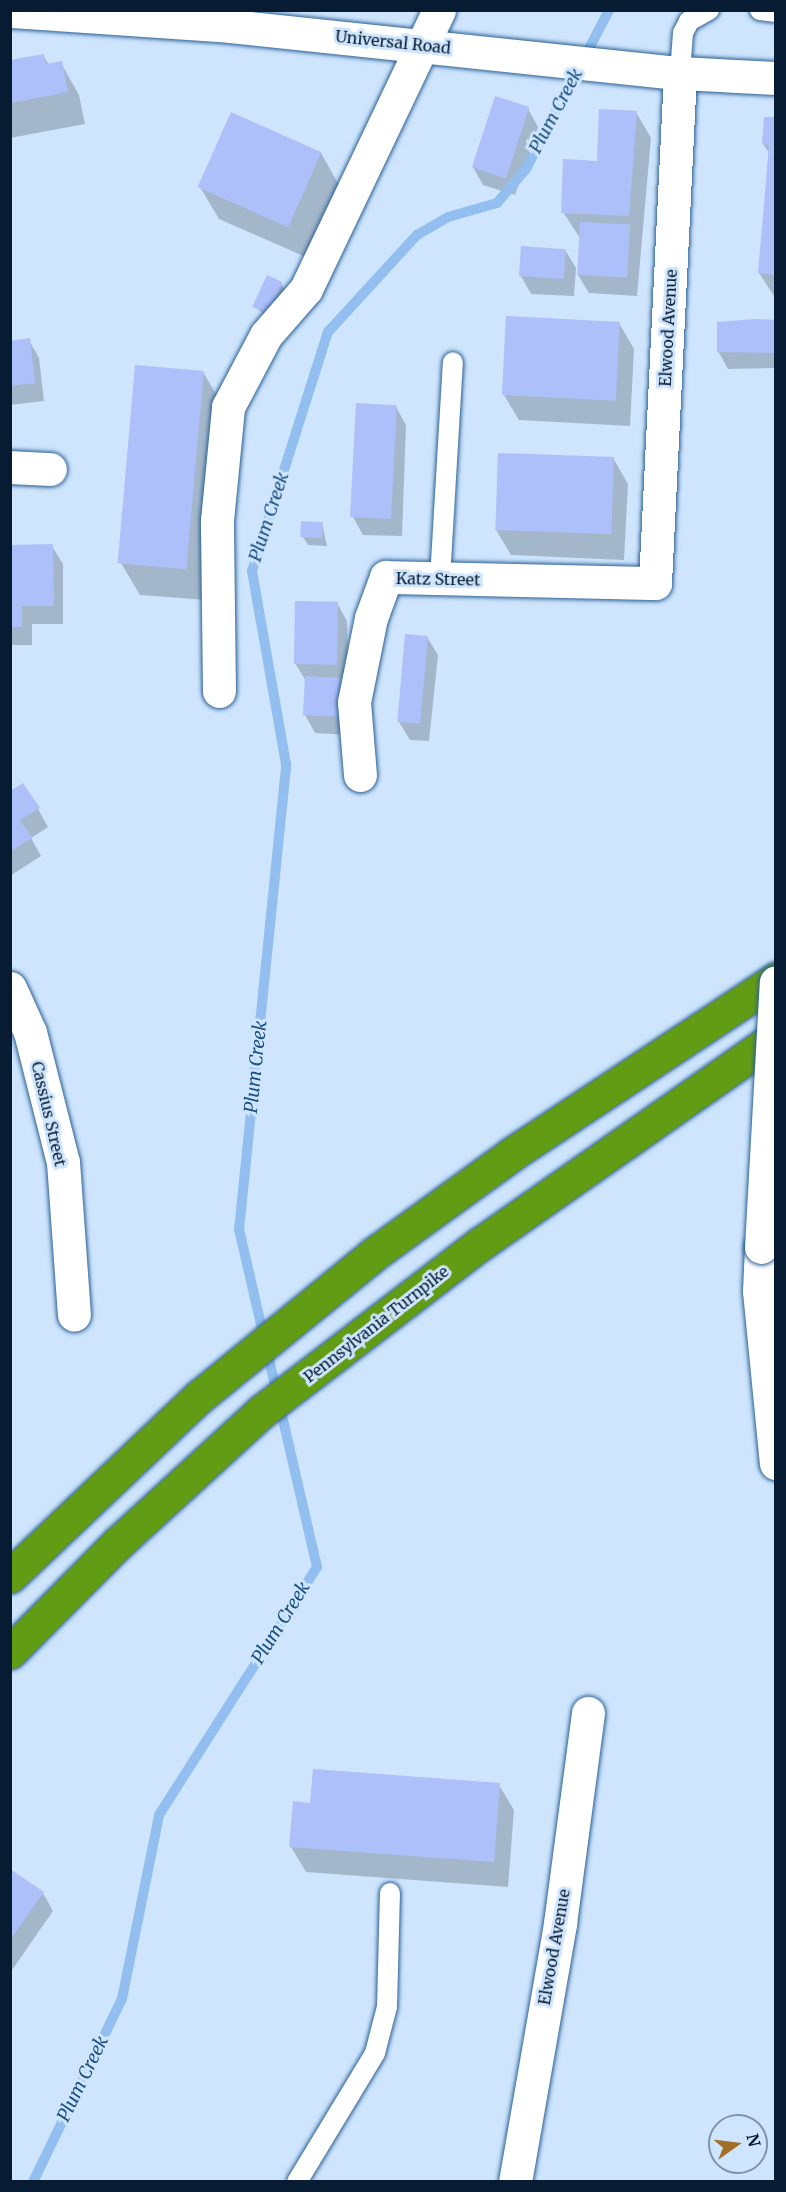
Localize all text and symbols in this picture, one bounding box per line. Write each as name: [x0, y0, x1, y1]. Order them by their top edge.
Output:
street label: Universal Road: [334, 26, 452, 58]
water label: Plum Creek: [525, 65, 587, 157]
street label: Elwood Avenue: [655, 269, 681, 387]
water label: Plum Creek: [244, 470, 294, 564]
street label: Katz Street: [396, 569, 480, 589]
water label: Plum Creek: [240, 1020, 272, 1114]
street label: Cassius Street: [28, 1060, 70, 1168]
street label: Pennsylvania Turnpike: [300, 1262, 452, 1386]
water label: Plum Creek: [247, 1578, 315, 1668]
street label: Elwood Avenue: [534, 1887, 574, 2007]
water label: Plum Creek: [53, 2033, 113, 2125]
north arrow: [708, 2114, 768, 2174]
text: N: [742, 2132, 765, 2149]

